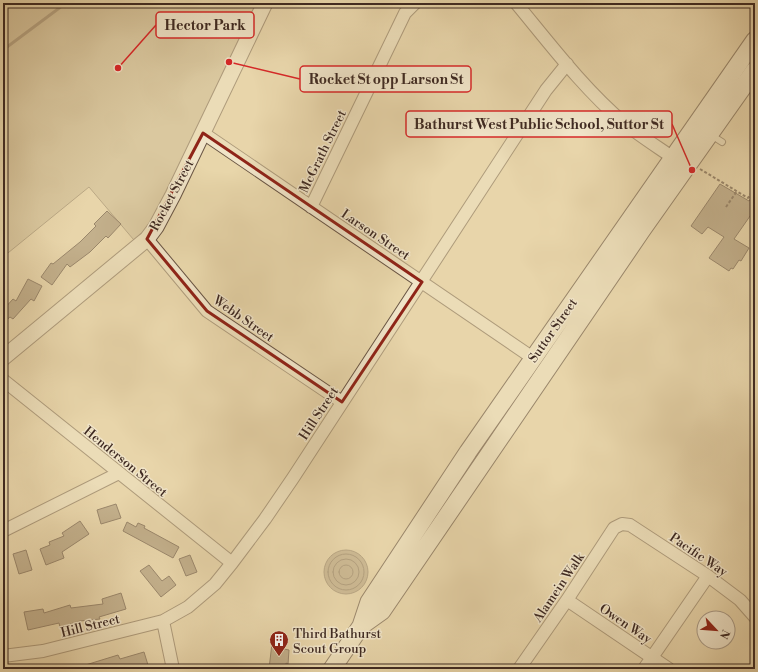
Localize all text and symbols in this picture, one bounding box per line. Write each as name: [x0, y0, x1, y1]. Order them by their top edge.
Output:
callout: Hector Park: [156, 12, 254, 38]
text: Hector Park: [164, 17, 246, 35]
callout: Rocket St opp Larson St: [300, 66, 471, 92]
text: Rocket St opp Larson St: [309, 71, 464, 89]
street label: McGrath Street: [296, 107, 350, 196]
callout: Bathurst West Public School, Suttor St: [406, 111, 672, 137]
text: Bathurst West Public School, Suttor St: [414, 116, 665, 134]
street label: Rocket Street: [146, 157, 198, 234]
street label: Larson Street: [338, 206, 413, 264]
street label: Webb Street: [209, 292, 277, 346]
street label: Suttor Street: [525, 295, 581, 366]
street label: Hill Street: [296, 384, 342, 443]
street label: Henderson Street: [80, 423, 171, 501]
street label: Pacific Way: [666, 530, 731, 580]
street label: Alamein Walk: [529, 549, 589, 626]
street label: Owen Way: [596, 600, 655, 648]
north arrow: [696, 610, 736, 650]
street label: Hill Street: [59, 611, 122, 641]
place label: Third Bathurst Scout Group: [293, 626, 382, 657]
text: N: [716, 627, 732, 641]
building icon: Third Bathurst Scout Group: [268, 629, 290, 657]

